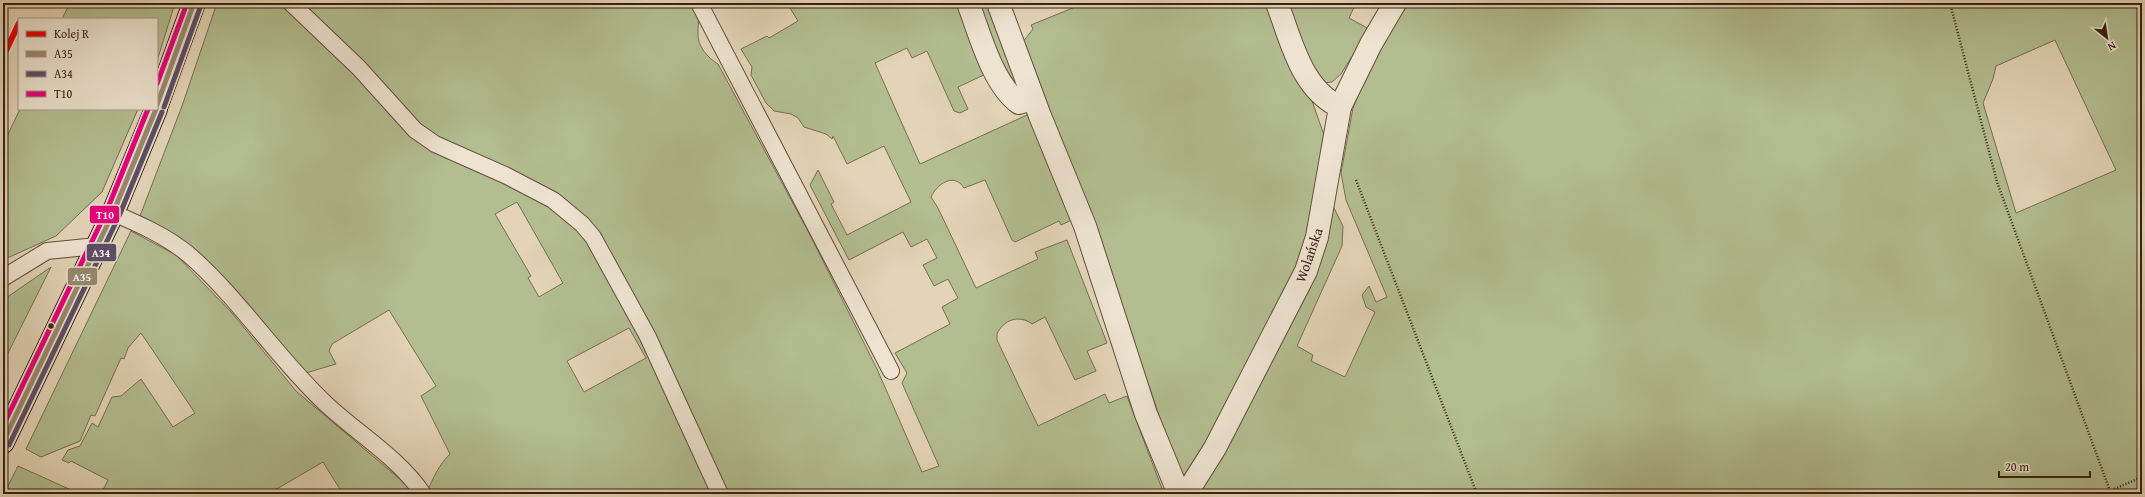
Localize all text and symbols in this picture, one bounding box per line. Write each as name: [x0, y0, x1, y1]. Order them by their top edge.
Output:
legend: [18, 18, 158, 110]
north arrow: [2087, 18, 2127, 58]
text: Kolej R: [54, 25, 89, 42]
text: N: [2104, 38, 2119, 56]
text: A35: [54, 45, 73, 62]
text: A34: [54, 65, 73, 82]
text: T10: [54, 85, 73, 102]
line badge: T10: [89, 205, 120, 224]
text: T10: [96, 207, 114, 223]
street label: Wolańska: [1290, 225, 1328, 285]
line badge: A34: [86, 243, 117, 262]
text: A34: [92, 245, 111, 261]
line badge: A35: [67, 267, 98, 286]
text: A35: [73, 269, 92, 285]
unlabelled marker: [46, 321, 56, 331]
scale bar: [1999, 453, 2090, 479]
text: 20 m: [2005, 458, 2029, 475]

